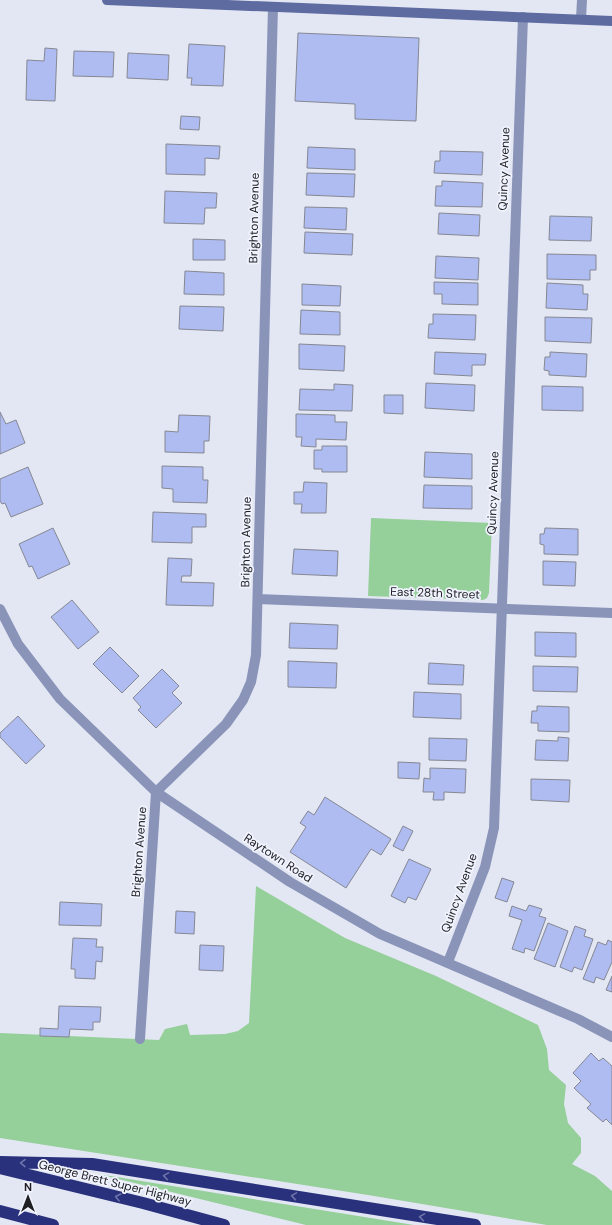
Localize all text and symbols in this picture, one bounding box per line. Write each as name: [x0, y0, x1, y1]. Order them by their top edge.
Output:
street label: Quincy Avenue: [495, 127, 513, 211]
street label: Brighton Avenue: [245, 172, 263, 263]
street label: Quincy Avenue: [484, 451, 502, 535]
street label: Brighton Avenue: [237, 496, 255, 587]
street label: East 28th Street: [390, 583, 480, 603]
street label: Brighton Avenue: [128, 806, 150, 898]
street label: Raytown Road: [241, 830, 315, 886]
street label: Quincy Avenue: [437, 851, 481, 935]
street label: George Brett Super Highway: [37, 1156, 193, 1210]
one-way arrow: [20, 1159, 26, 1167]
one-way arrow: [163, 1172, 169, 1181]
north arrow: [8, 1177, 48, 1217]
text: N: [24, 1180, 32, 1194]
one-way arrow: [291, 1192, 297, 1201]
one-way arrow: [115, 1194, 121, 1202]
one-way arrow: [419, 1213, 425, 1222]

